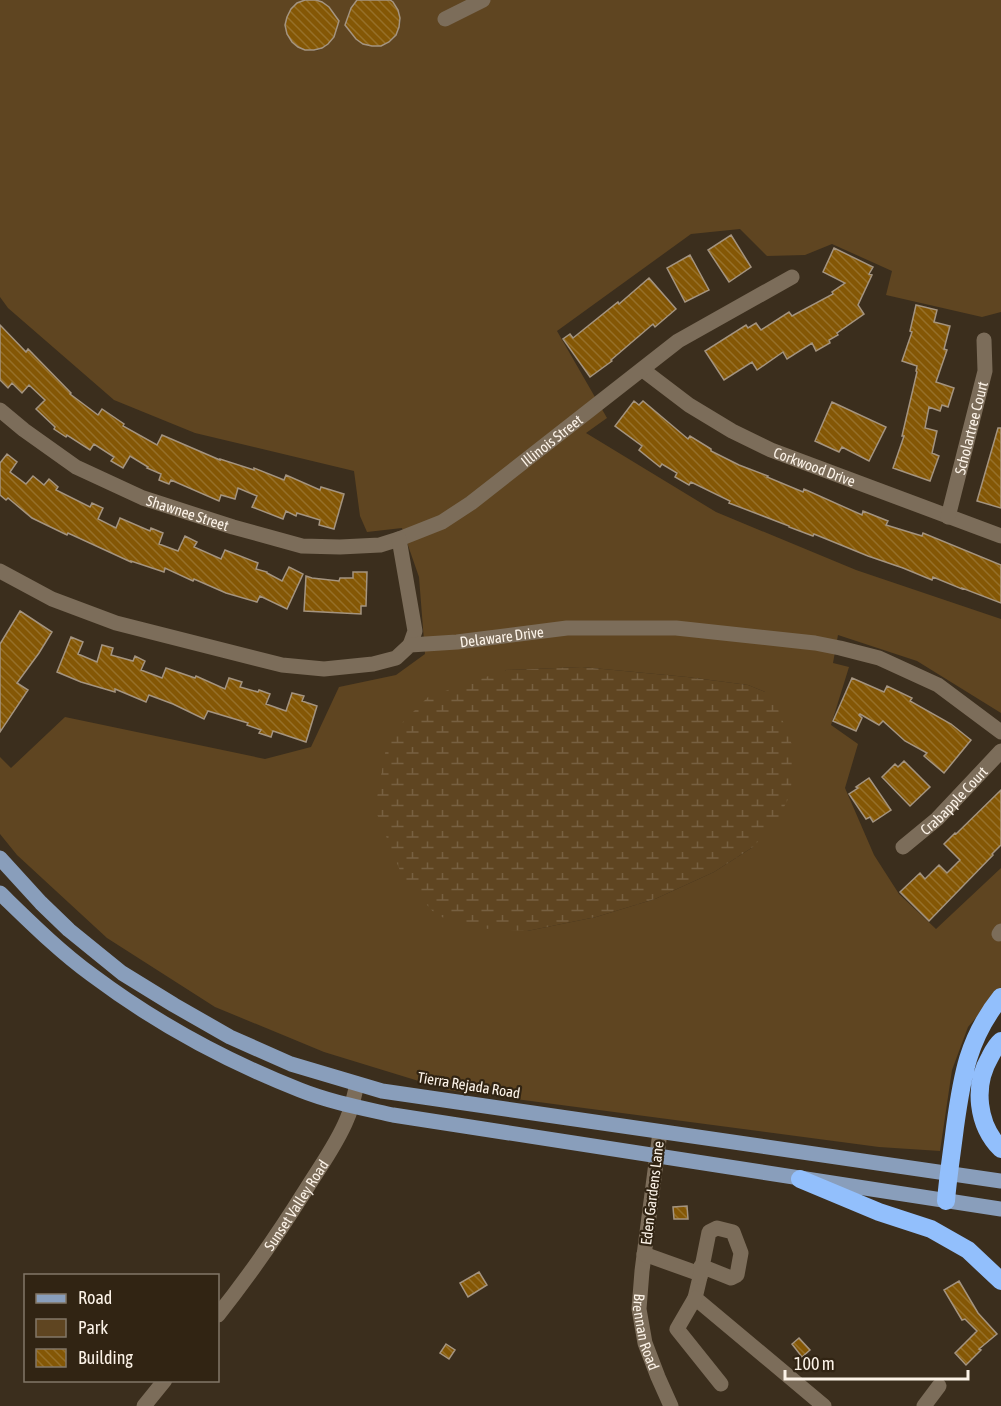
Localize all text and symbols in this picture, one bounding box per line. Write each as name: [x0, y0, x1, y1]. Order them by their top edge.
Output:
street label: Scholartree Court: [951, 379, 991, 476]
street label: Illinois Street: [517, 411, 586, 469]
street label: Corkwood Drive: [771, 443, 858, 489]
street label: Shawnee Street: [145, 491, 231, 534]
street label: Delaware Drive: [459, 623, 545, 650]
street label: Crabapple Court: [917, 763, 991, 838]
street label: Tierra Rejada Road: [416, 1068, 522, 1102]
street label: Eden Gardens Lane: [637, 1140, 667, 1246]
street label: Sunset Valley Road: [260, 1156, 331, 1253]
legend: [24, 1274, 219, 1382]
text: Road: [78, 1287, 112, 1308]
street label: Brennan Road: [630, 1293, 663, 1372]
text: Park: [78, 1317, 108, 1338]
scale bar: [785, 1343, 968, 1381]
text: Building: [78, 1347, 133, 1368]
text: 100 m: [794, 1353, 835, 1374]

